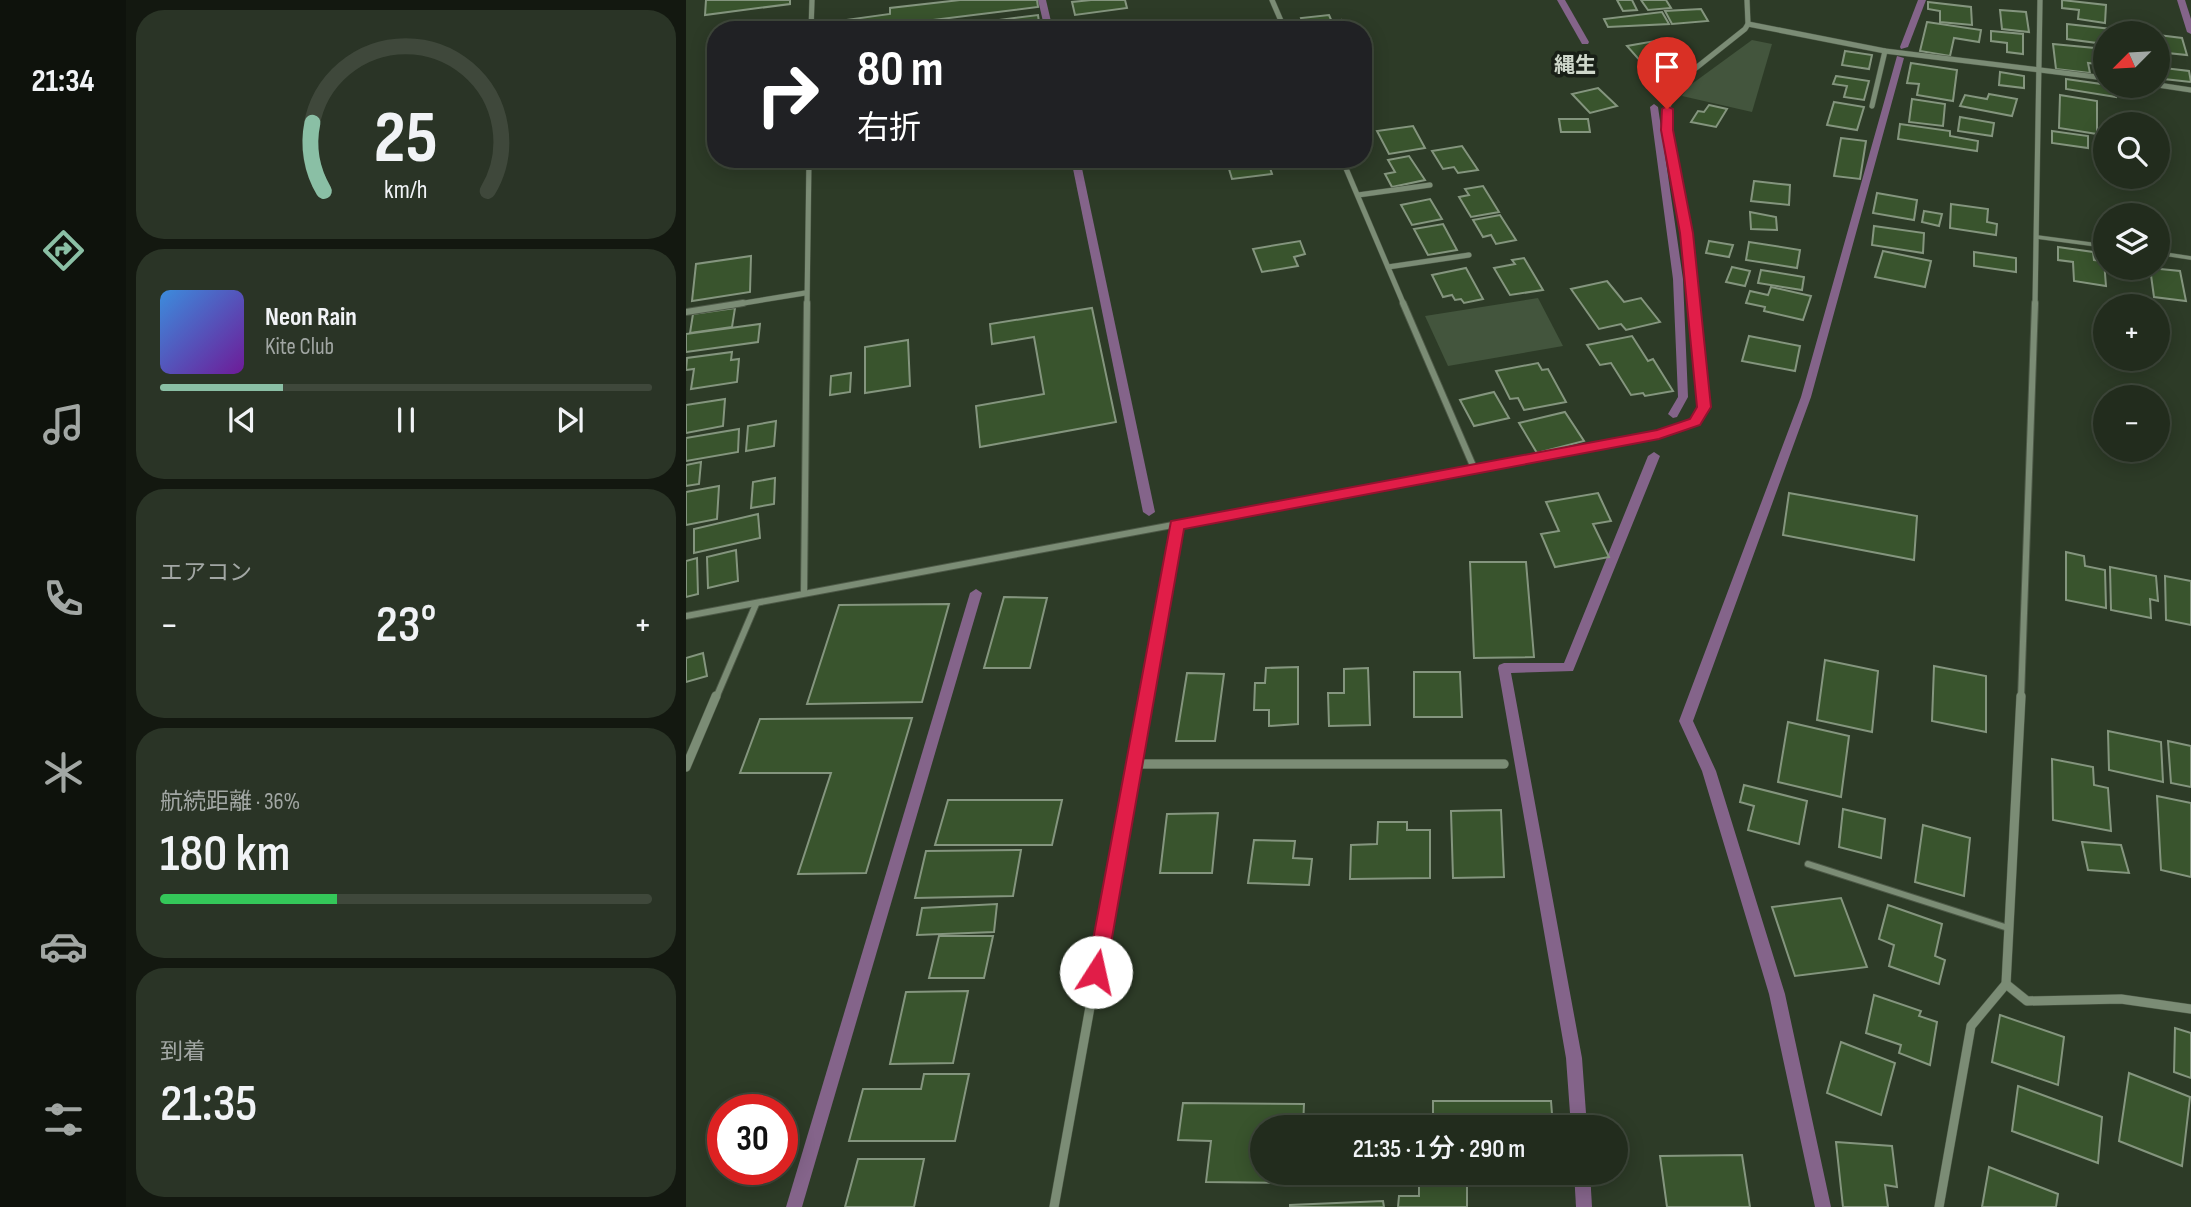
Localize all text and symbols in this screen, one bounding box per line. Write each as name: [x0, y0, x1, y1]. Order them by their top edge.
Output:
north arrow: [2093, 21, 2170, 98]
map controls: [2093, 21, 2170, 462]
pin: [1637, 37, 1697, 109]
text: 80 m: [857, 41, 944, 100]
icon: arrive: [1648, 48, 1686, 86]
icon: right: [742, 49, 833, 140]
district label: 縄生: [1554, 53, 1596, 78]
text: 21:34: [32, 62, 95, 101]
text: 25: [374, 95, 438, 183]
text: 右折: [857, 109, 921, 148]
button: search: [2093, 112, 2170, 189]
text: km/h: [384, 175, 428, 206]
button: layers: [2093, 203, 2170, 280]
icon: directions: [39, 226, 88, 275]
button: +: [2093, 294, 2170, 371]
text: Neon Rain: [265, 302, 357, 333]
text: Kite Club: [265, 333, 334, 361]
button: −: [2093, 385, 2170, 462]
icon: music: [39, 400, 88, 449]
icon: previous: [223, 401, 261, 439]
icon: pause: [387, 401, 425, 439]
icon: next: [551, 401, 589, 439]
text: エアコン: [160, 559, 252, 587]
icon: phone: [39, 574, 88, 623]
text: 23°: [376, 594, 436, 657]
text: −: [160, 603, 179, 648]
text: +: [633, 603, 652, 648]
icon: climate: [39, 748, 88, 797]
text: 航続距離 · 36%: [160, 788, 300, 816]
text: 180 km: [160, 823, 291, 886]
icon: car: [39, 922, 88, 971]
position arrow: [1059, 935, 1133, 1009]
text: 到着: [160, 1038, 206, 1066]
text: 21:35: [160, 1073, 257, 1136]
speed limit sign: 30: [707, 1094, 798, 1185]
icon: filters: [39, 1095, 88, 1144]
text: 21:35 · 1 分 · 290 m: [1353, 1134, 1525, 1165]

